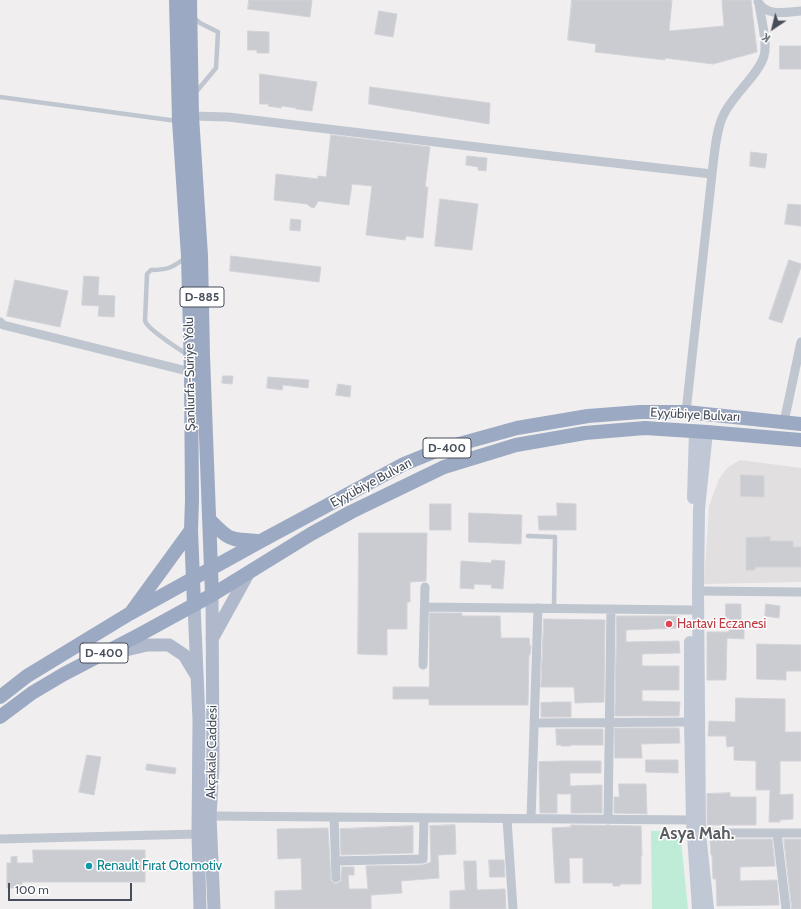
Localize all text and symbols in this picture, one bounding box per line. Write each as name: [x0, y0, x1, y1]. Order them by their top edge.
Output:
north arrow: [753, 8, 793, 48]
text: K: [759, 30, 773, 46]
road number: D-885: [180, 287, 224, 307]
street label: Şanlıurfa-Suriye Yolu: [181, 317, 199, 431]
street label: Eyyübiye Bulvarı: [650, 405, 740, 425]
road number: D-400: [423, 438, 471, 458]
street label: Eyyübiye Bulvarı: [328, 455, 414, 511]
place label: Hartavi Eczanesi: [677, 616, 766, 632]
marker: Hartavi Eczanesi: [664, 619, 674, 629]
road number: D-400: [80, 643, 128, 663]
street label: Akçakale Caddesi: [203, 705, 221, 799]
district label: Asya Mah.: [660, 824, 734, 844]
place label: Renault Fırat Otomotiv: [97, 858, 222, 874]
marker: Renault Fırat Otomotiv: [84, 861, 94, 871]
scale bar: [10, 875, 134, 901]
text: 100 m: [15, 882, 49, 897]

